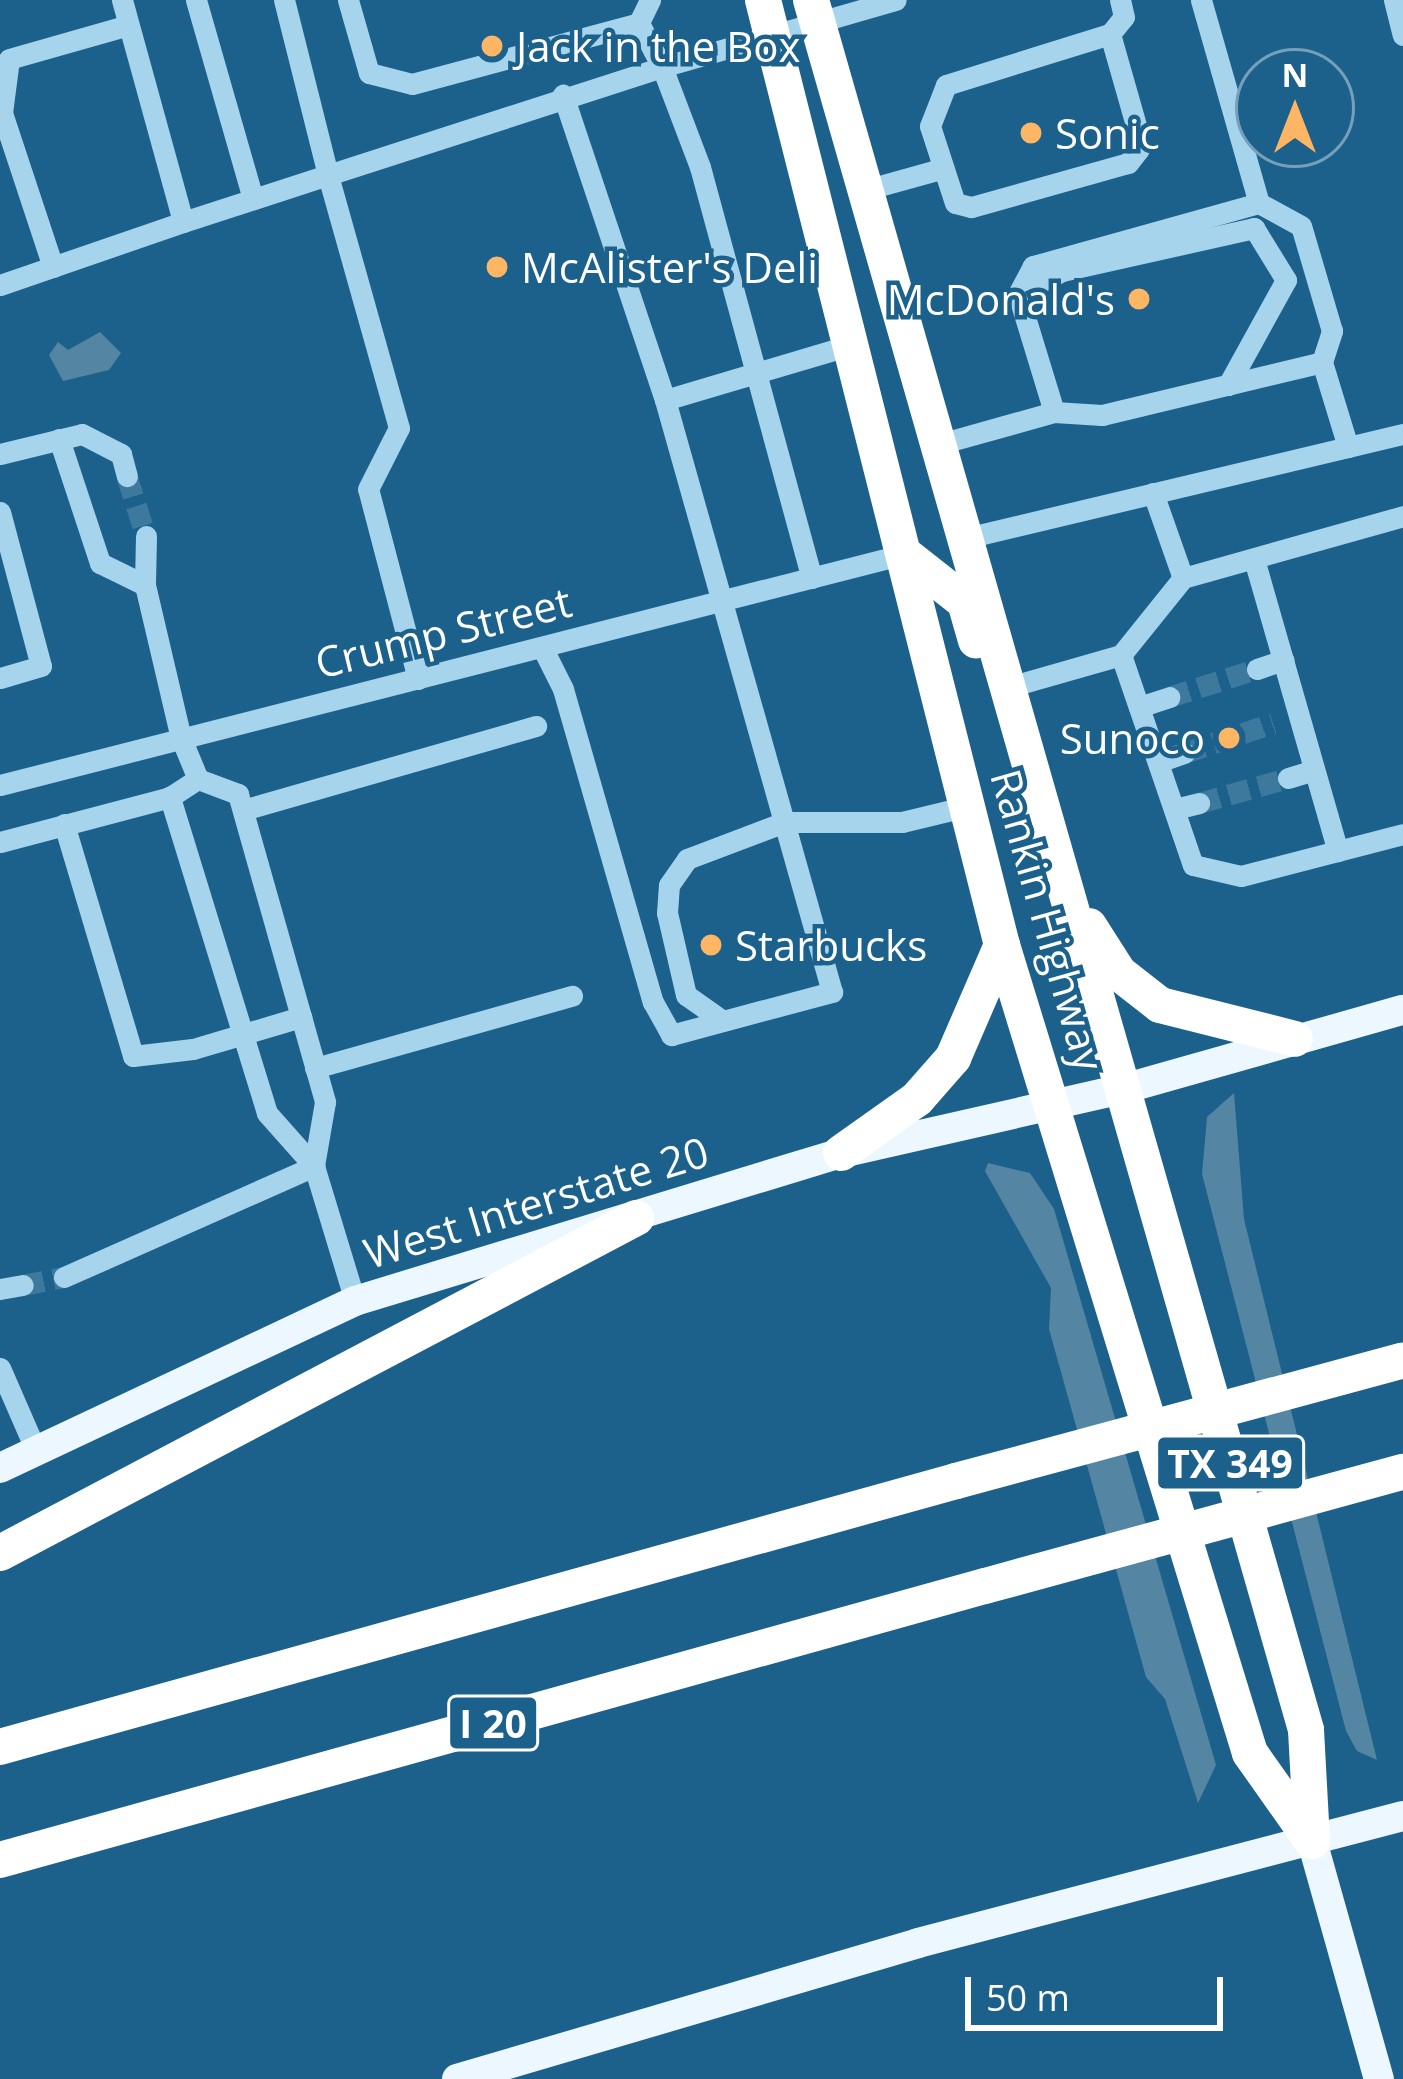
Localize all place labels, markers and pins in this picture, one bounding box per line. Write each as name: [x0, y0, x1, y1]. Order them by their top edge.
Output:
place label: Jack in the Box: [516, 21, 801, 71]
marker: Jack in the Box: [479, 33, 505, 59]
place label: Sonic: [1055, 108, 1160, 158]
marker: Sonic: [1018, 120, 1044, 146]
place label: McAlister's Deli: [521, 242, 818, 292]
marker: McAlister's Deli: [484, 254, 510, 280]
place label: McDonald's: [887, 274, 1115, 324]
marker: McDonald's: [1126, 286, 1152, 312]
place label: Sunoco: [1060, 713, 1205, 763]
marker: Sunoco: [1216, 725, 1242, 751]
place label: Starbucks: [735, 920, 927, 970]
marker: Starbucks: [698, 932, 724, 958]

